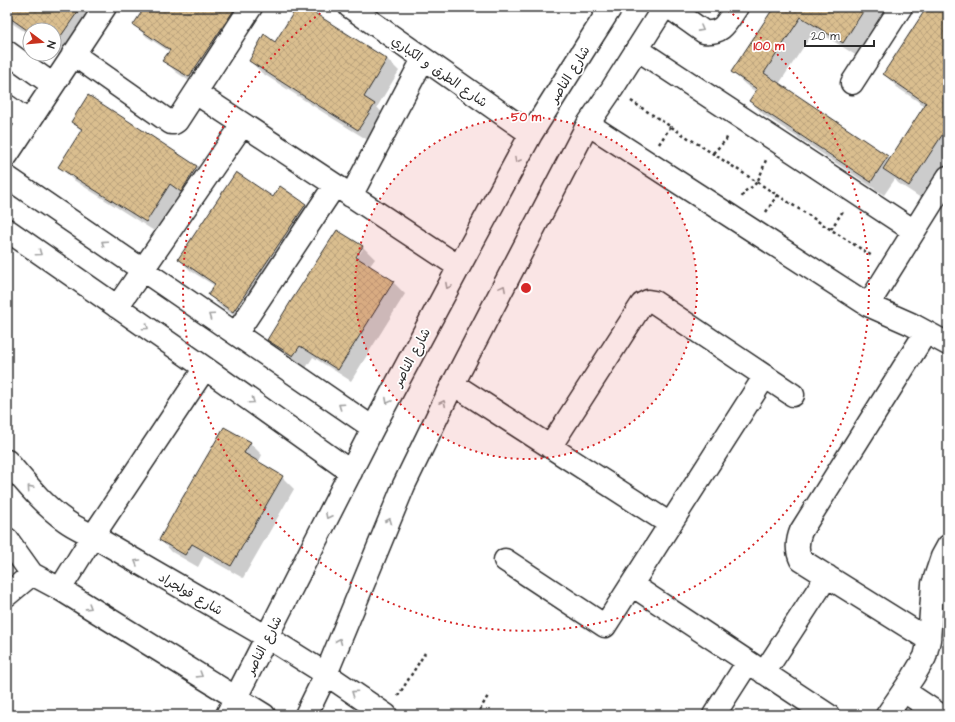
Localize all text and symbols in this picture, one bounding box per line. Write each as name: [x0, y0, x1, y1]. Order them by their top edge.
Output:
north arrow: [22, 22, 62, 62]
scale bar: [805, 22, 874, 48]
one-way arrow: [697, 24, 704, 31]
text: 20 m: [811, 28, 840, 45]
street label: شارع الطرق و الكباري: [388, 32, 491, 112]
text: 100 m: [754, 38, 785, 55]
text: N: [43, 39, 59, 50]
street label: شارع الناصر: [545, 43, 594, 107]
text: 50 m: [511, 109, 542, 126]
one-way arrow: [515, 155, 522, 163]
one-way arrow: [101, 241, 108, 248]
one-way arrow: [35, 248, 42, 256]
centre of rings: [519, 281, 533, 295]
one-way arrow: [446, 282, 453, 289]
one-way arrow: [498, 284, 506, 292]
one-way arrow: [208, 313, 215, 321]
one-way arrow: [142, 322, 149, 330]
street label: شارع الناصر: [388, 325, 435, 391]
one-way arrow: [248, 396, 255, 403]
one-way arrow: [385, 397, 392, 404]
one-way arrow: [438, 400, 446, 407]
one-way arrow: [338, 403, 345, 411]
one-way arrow: [28, 486, 35, 493]
one-way arrow: [325, 512, 333, 520]
one-way arrow: [384, 518, 392, 526]
one-way arrow: [134, 559, 141, 566]
street label: شارع فولجراد: [155, 568, 226, 620]
one-way arrow: [85, 602, 92, 609]
street label: شارع الناصر: [241, 613, 286, 679]
one-way arrow: [335, 638, 343, 645]
one-way arrow: [196, 671, 203, 678]
one-way arrow: [351, 690, 358, 698]

